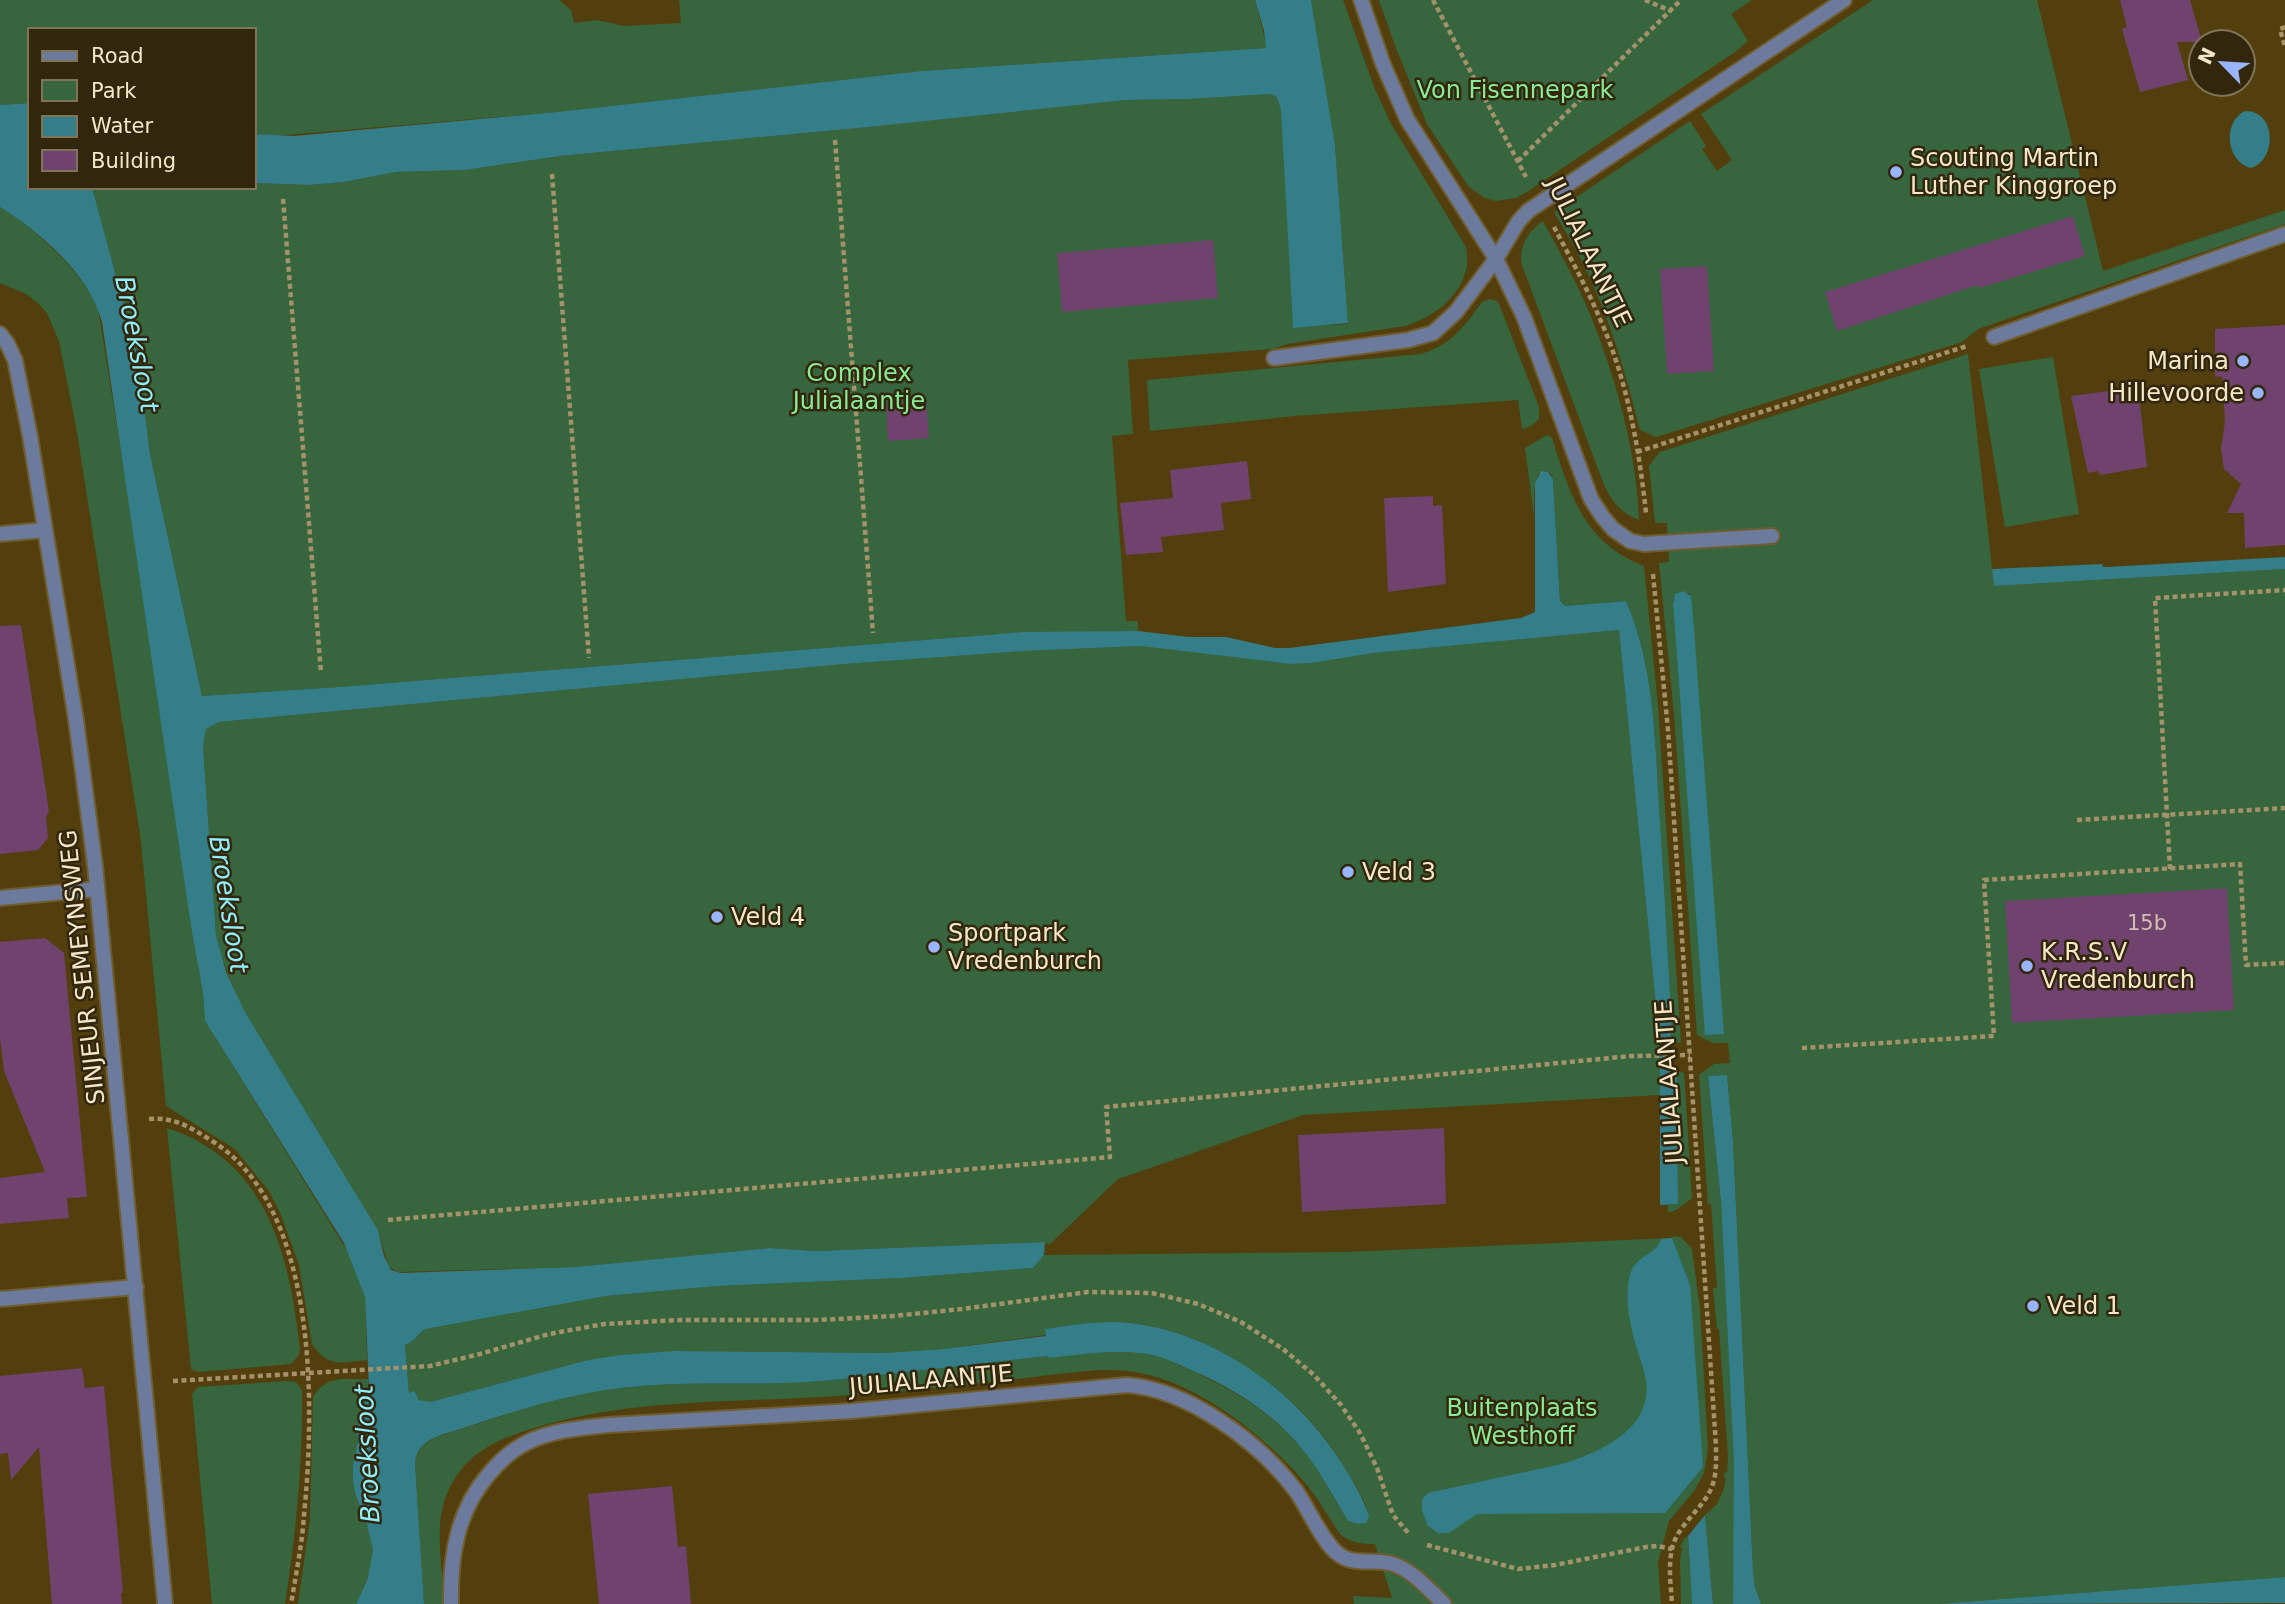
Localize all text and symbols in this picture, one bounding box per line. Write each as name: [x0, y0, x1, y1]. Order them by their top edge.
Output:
legend: [28, 28, 256, 189]
north arrow: [2187, 28, 2257, 98]
text: Road: [91, 44, 144, 68]
text: N: [2193, 44, 2220, 68]
park label: Von Fisennepark: [1417, 76, 1614, 104]
text: Park: [91, 79, 137, 103]
text: Water: [91, 114, 153, 138]
place label: Scouting Martin Luther Kinggroep: [1910, 144, 2117, 200]
text: Building: [91, 149, 176, 173]
marker: Scouting Martin Luther Kinggroep: [1888, 164, 1904, 180]
street label: JULIALAANTJE: [1540, 170, 1637, 332]
water label: Broeksloot: [109, 273, 165, 416]
place label: Marina: [2147, 347, 2229, 375]
marker: Marina: [2235, 353, 2251, 369]
park label: Complex Julialaantje: [791, 359, 925, 415]
place label: Hillevoorde: [2108, 379, 2244, 407]
marker: Hillevoorde: [2250, 385, 2266, 401]
street label: SINJEUR SEMEYNSWEG: [54, 828, 110, 1106]
water label: Broeksloot: [203, 833, 255, 975]
place label: Veld 3: [1362, 858, 1436, 886]
marker: Veld 3: [1340, 864, 1356, 880]
place label: Veld 4: [731, 903, 805, 931]
marker: Veld 4: [709, 909, 725, 925]
house number: 15b: [2127, 911, 2167, 935]
place label: Sportpark Vredenburch: [948, 919, 1102, 975]
place label: K.R.S.V Vredenburch: [2041, 938, 2195, 994]
marker: Sportpark Vredenburch: [926, 939, 942, 955]
marker: K.R.S.V Vredenburch: [2019, 958, 2035, 974]
street label: JULIALAANTJE: [1649, 999, 1689, 1167]
place label: Veld 1: [2047, 1292, 2121, 1320]
marker: Veld 1: [2025, 1298, 2041, 1314]
street label: JULIALAANTJE: [846, 1359, 1014, 1401]
water label: Broeksloot: [348, 1383, 386, 1524]
park label: Buitenplaats Westhoff: [1447, 1394, 1597, 1450]

